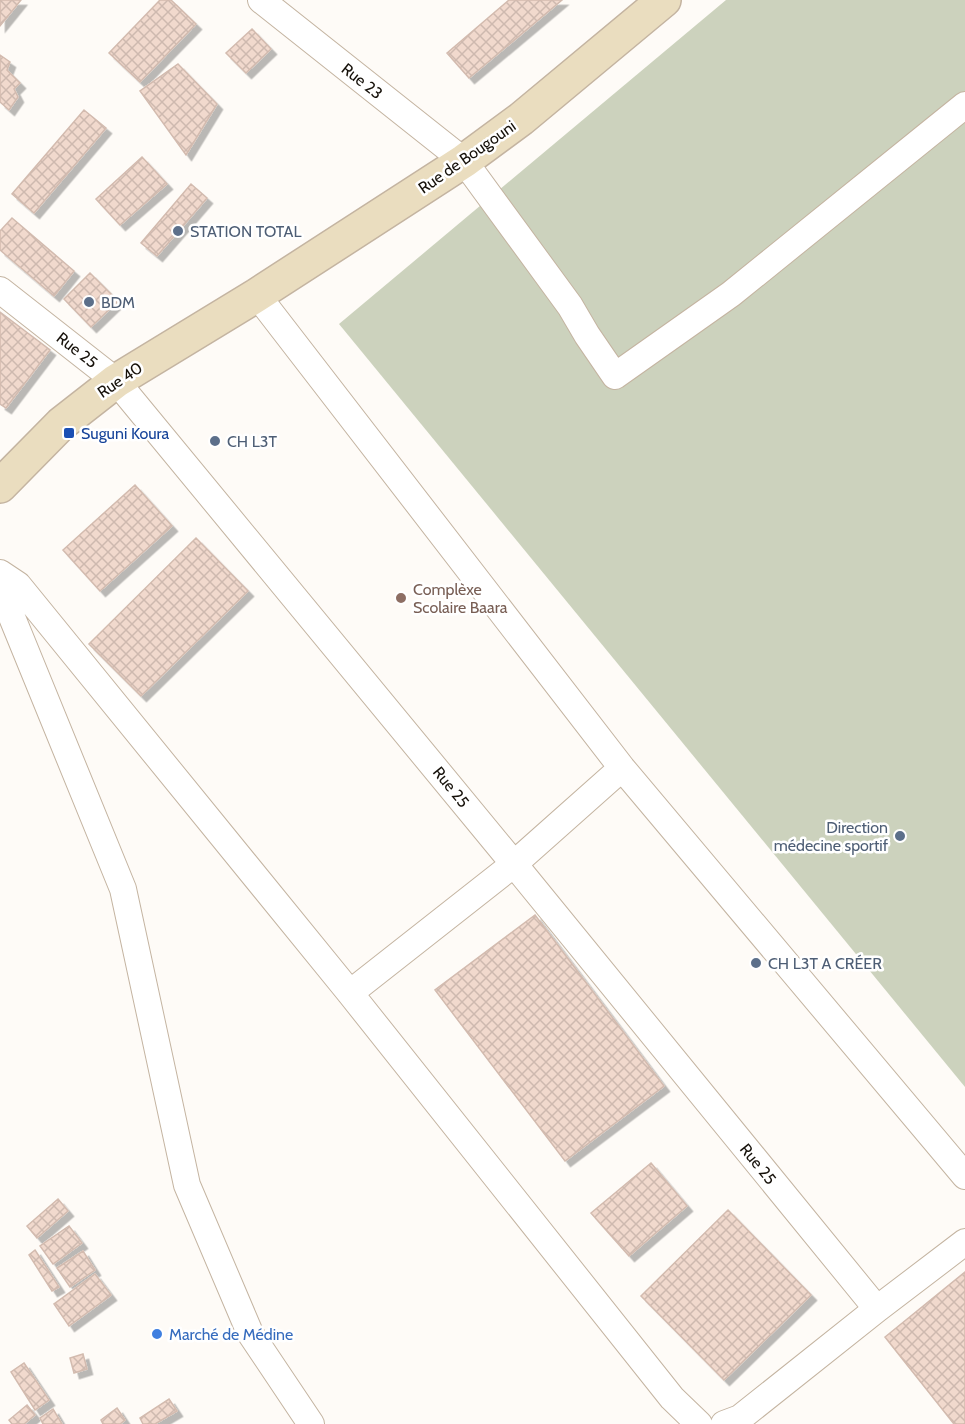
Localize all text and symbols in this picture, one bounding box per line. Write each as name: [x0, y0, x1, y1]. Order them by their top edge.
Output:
street label: Rue 23: [338, 59, 386, 103]
street label: Rue de Bougouni: [415, 116, 519, 198]
place label: STATION TOTAL: [190, 222, 301, 241]
marker: STATION TOTAL: [171, 224, 185, 238]
place label: BDM: [101, 293, 135, 312]
marker: BDM: [82, 295, 96, 309]
street label: Rue 25: [53, 328, 101, 372]
street label: Rue 40: [94, 358, 146, 402]
place label: Suguni Koura: [81, 424, 170, 443]
marker: Suguni Koura: [62, 426, 76, 440]
place label: CH L3T: [227, 432, 277, 451]
marker: CH L3T: [208, 434, 222, 448]
place label: Complèxe Scolaire Baara: [413, 580, 508, 617]
marker: Complèxe Scolaire Baara: [394, 591, 408, 605]
street label: Rue 25: [429, 763, 473, 811]
place label: Direction médecine sportif: [774, 818, 889, 855]
marker: Direction médecine sportif: [893, 829, 907, 843]
place label: CH L3T A CRÉER: [768, 954, 882, 973]
marker: CH L3T A CRÉER: [749, 956, 763, 970]
street label: Rue 25: [736, 1140, 780, 1188]
place label: Marché de Médine: [169, 1325, 293, 1344]
marker: Marché de Médine: [150, 1327, 164, 1341]

